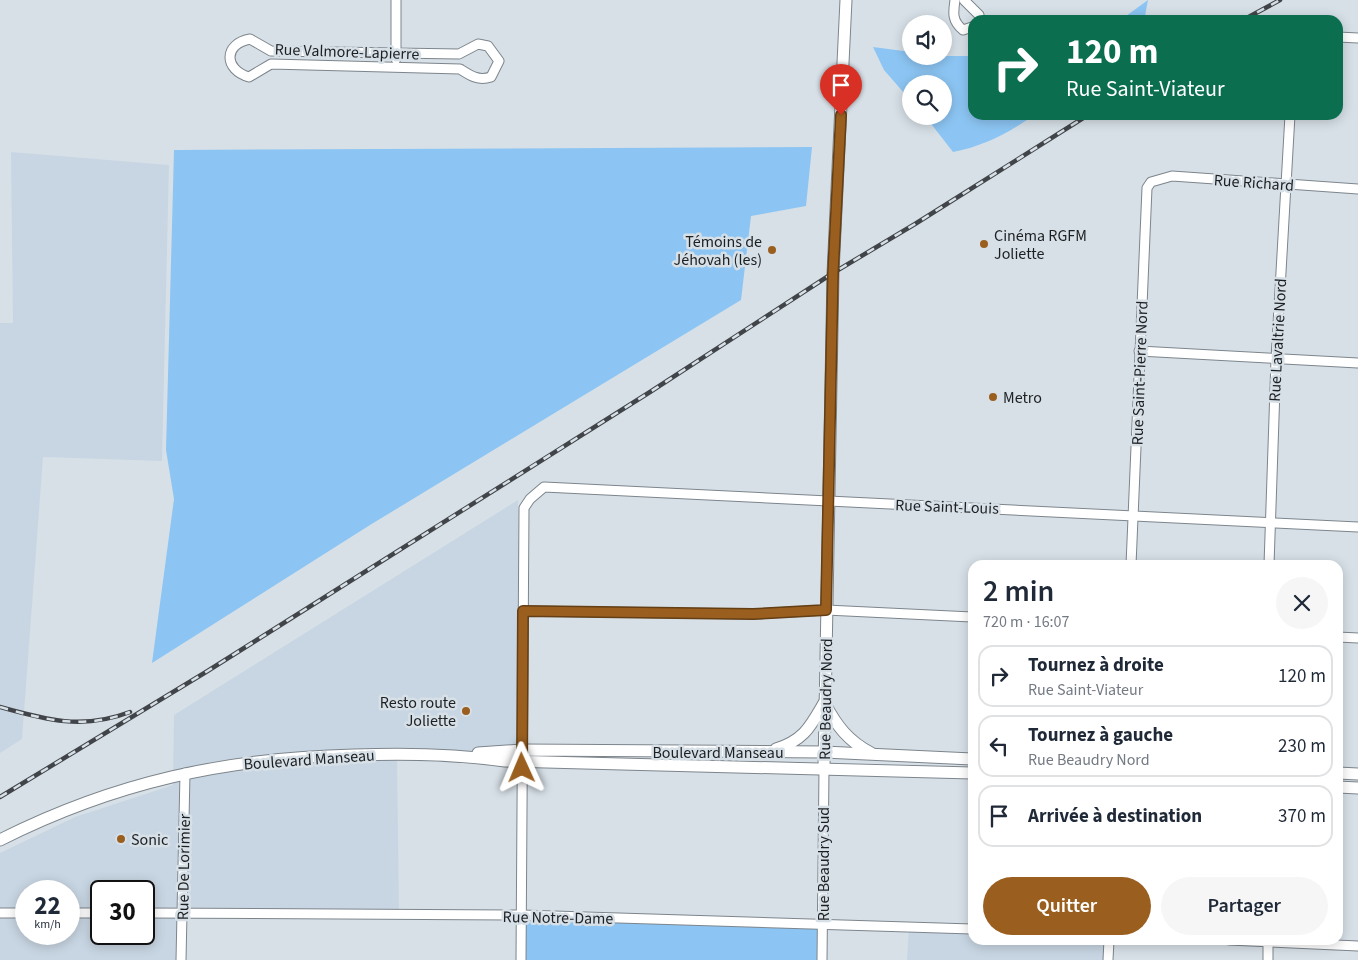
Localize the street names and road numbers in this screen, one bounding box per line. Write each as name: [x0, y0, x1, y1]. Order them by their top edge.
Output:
street label: Rue Valmore-Lapierre: [274, 38, 420, 66]
street label: Rue Richard: [1213, 169, 1295, 197]
street label: Rue Lavaltrie Nord: [1264, 278, 1292, 402]
street label: Rue Saint-Pierre Nord: [1126, 300, 1154, 446]
street label: Rue Saint-Louis: [895, 494, 1000, 520]
street label: Rue Beaudry Nord: [814, 638, 838, 760]
street label: Boulevard Manseau: [652, 742, 784, 764]
street label: Boulevard Manseau: [243, 744, 375, 776]
street label: Rue Beaudry Sud: [813, 807, 835, 921]
street label: Rue De Lorimier: [172, 813, 196, 920]
street label: Rue Notre-Dame: [502, 906, 614, 930]

